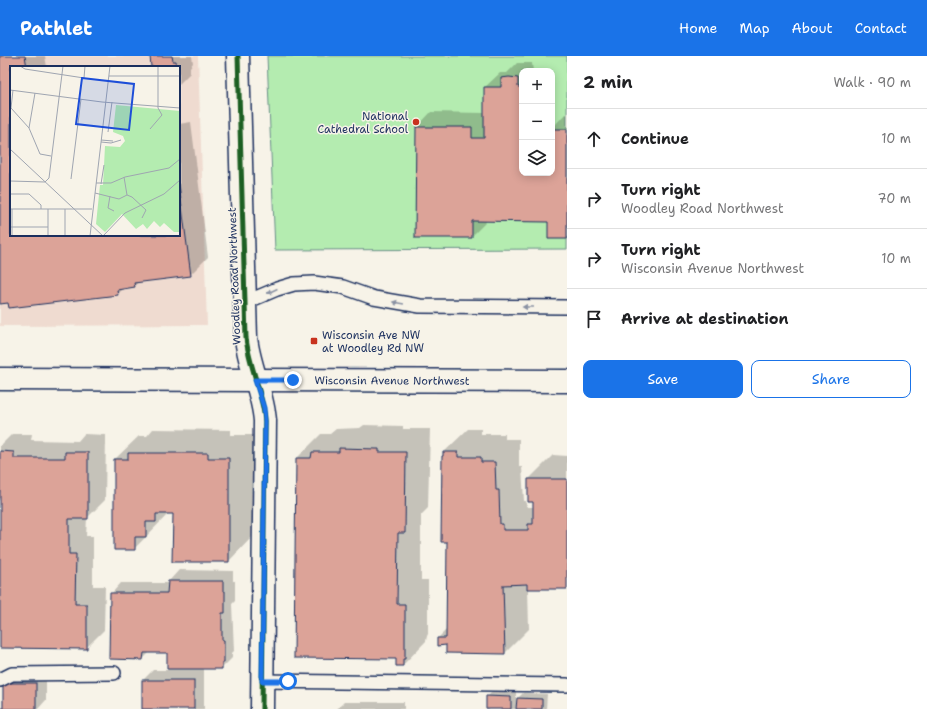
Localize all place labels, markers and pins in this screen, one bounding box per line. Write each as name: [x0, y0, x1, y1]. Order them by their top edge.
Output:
place label: National Cathedral School: [317, 109, 409, 137]
marker: National Cathedral School: [411, 117, 421, 127]
place label: Wisconsin Ave NW at Woodley Rd NW: [322, 328, 424, 356]
marker: Wisconsin Ave NW at Woodley Rd NW: [309, 336, 319, 346]

